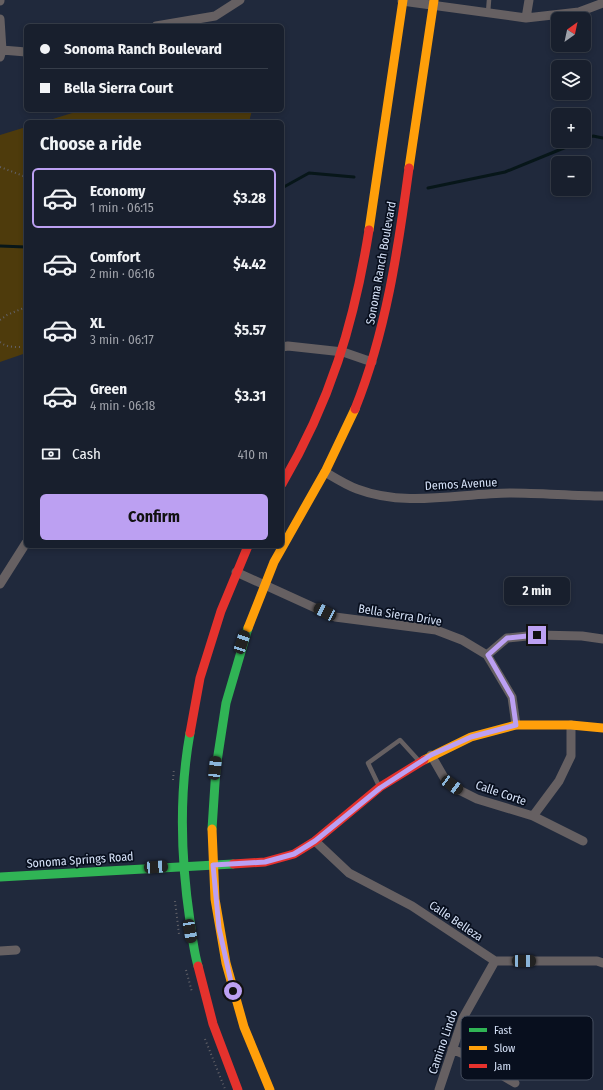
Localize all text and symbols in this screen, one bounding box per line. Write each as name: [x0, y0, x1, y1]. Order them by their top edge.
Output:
north arrow: [551, 12, 591, 52]
map controls: [551, 12, 591, 196]
text: Sonoma Ranch Boulevard: [64, 40, 222, 58]
button: layers: [551, 60, 591, 100]
text: Bella Sierra Court: [64, 79, 173, 97]
button: +: [551, 108, 591, 148]
text: Choose a ride: [40, 133, 142, 155]
button: −: [551, 156, 591, 196]
icon: car: [42, 180, 78, 216]
text: Economy: [90, 182, 145, 200]
text: $3.28: [233, 189, 266, 207]
text: 1 min · 06:15: [90, 200, 154, 215]
street label: Sonoma Ranch Boulevard: [363, 200, 399, 326]
icon: car: [42, 246, 78, 282]
text: Comfort: [90, 248, 141, 266]
text: $4.42: [233, 255, 266, 273]
text: 2 min · 06:16: [90, 266, 155, 281]
icon: car: [42, 312, 78, 348]
text: XL: [90, 314, 105, 332]
text: $5.57: [234, 321, 266, 339]
text: 3 min · 06:17: [90, 332, 154, 347]
icon: car: [42, 378, 78, 414]
text: Green: [90, 380, 127, 398]
text: $3.31: [235, 387, 266, 405]
text: 4 min · 06:18: [90, 398, 155, 413]
icon: cash: [40, 443, 62, 465]
text: Cash: [72, 445, 101, 463]
text: 410 m: [238, 447, 268, 462]
street label: Demos Avenue: [424, 475, 498, 493]
button: Confirm: [40, 494, 268, 540]
callout: 2 min: [504, 577, 570, 605]
text: 2 min: [523, 583, 551, 598]
car: [312, 601, 338, 623]
street label: Bella Sierra Drive: [357, 601, 443, 629]
route end: [528, 626, 546, 644]
car: [233, 629, 251, 655]
car: [208, 755, 222, 781]
car: [439, 773, 465, 797]
street label: Calle Corte: [474, 778, 528, 808]
street label: Sonoma Springs Road: [26, 849, 134, 871]
car: [144, 860, 168, 874]
street label: Calle Belleza: [426, 898, 486, 944]
car: [182, 918, 198, 944]
car: [512, 955, 536, 967]
route start: [224, 982, 242, 1000]
street label: Camino Lindo: [425, 1008, 461, 1076]
legend: [461, 1016, 593, 1080]
text: Fast: [494, 1024, 512, 1037]
text: Slow: [494, 1042, 515, 1055]
text: Jam: [494, 1060, 511, 1073]

